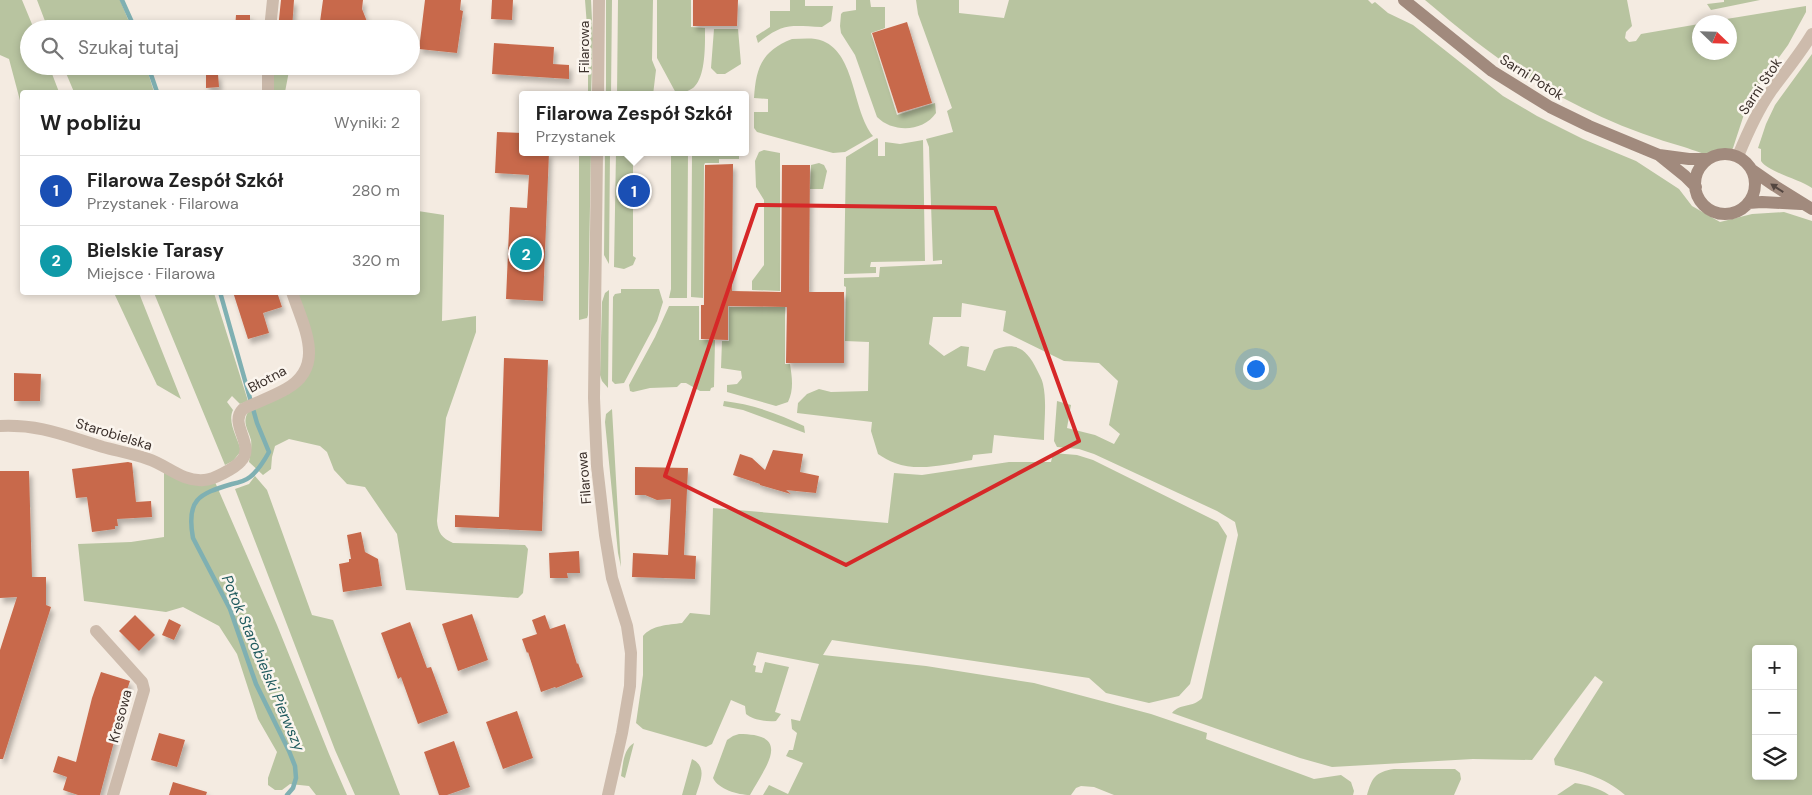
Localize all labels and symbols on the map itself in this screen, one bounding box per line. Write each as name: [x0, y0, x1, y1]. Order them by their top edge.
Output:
north arrow: [1692, 15, 1737, 60]
street label: Filarowa: [575, 21, 593, 73]
street label: Sarni Potok: [1497, 50, 1567, 104]
street label: Sarni Stok: [1734, 54, 1786, 118]
pin: 1: [618, 172, 650, 210]
one-way arrow: [1770, 183, 1784, 192]
pin: 2: [510, 235, 542, 273]
your location: [1243, 356, 1269, 382]
street label: Błotna: [245, 361, 289, 397]
street label: Starobielska: [73, 414, 155, 454]
street label: Filarowa: [573, 451, 595, 505]
water label: Potok Starobielski Pierwszy: [217, 572, 309, 755]
street label: Kresowa: [104, 688, 136, 744]

